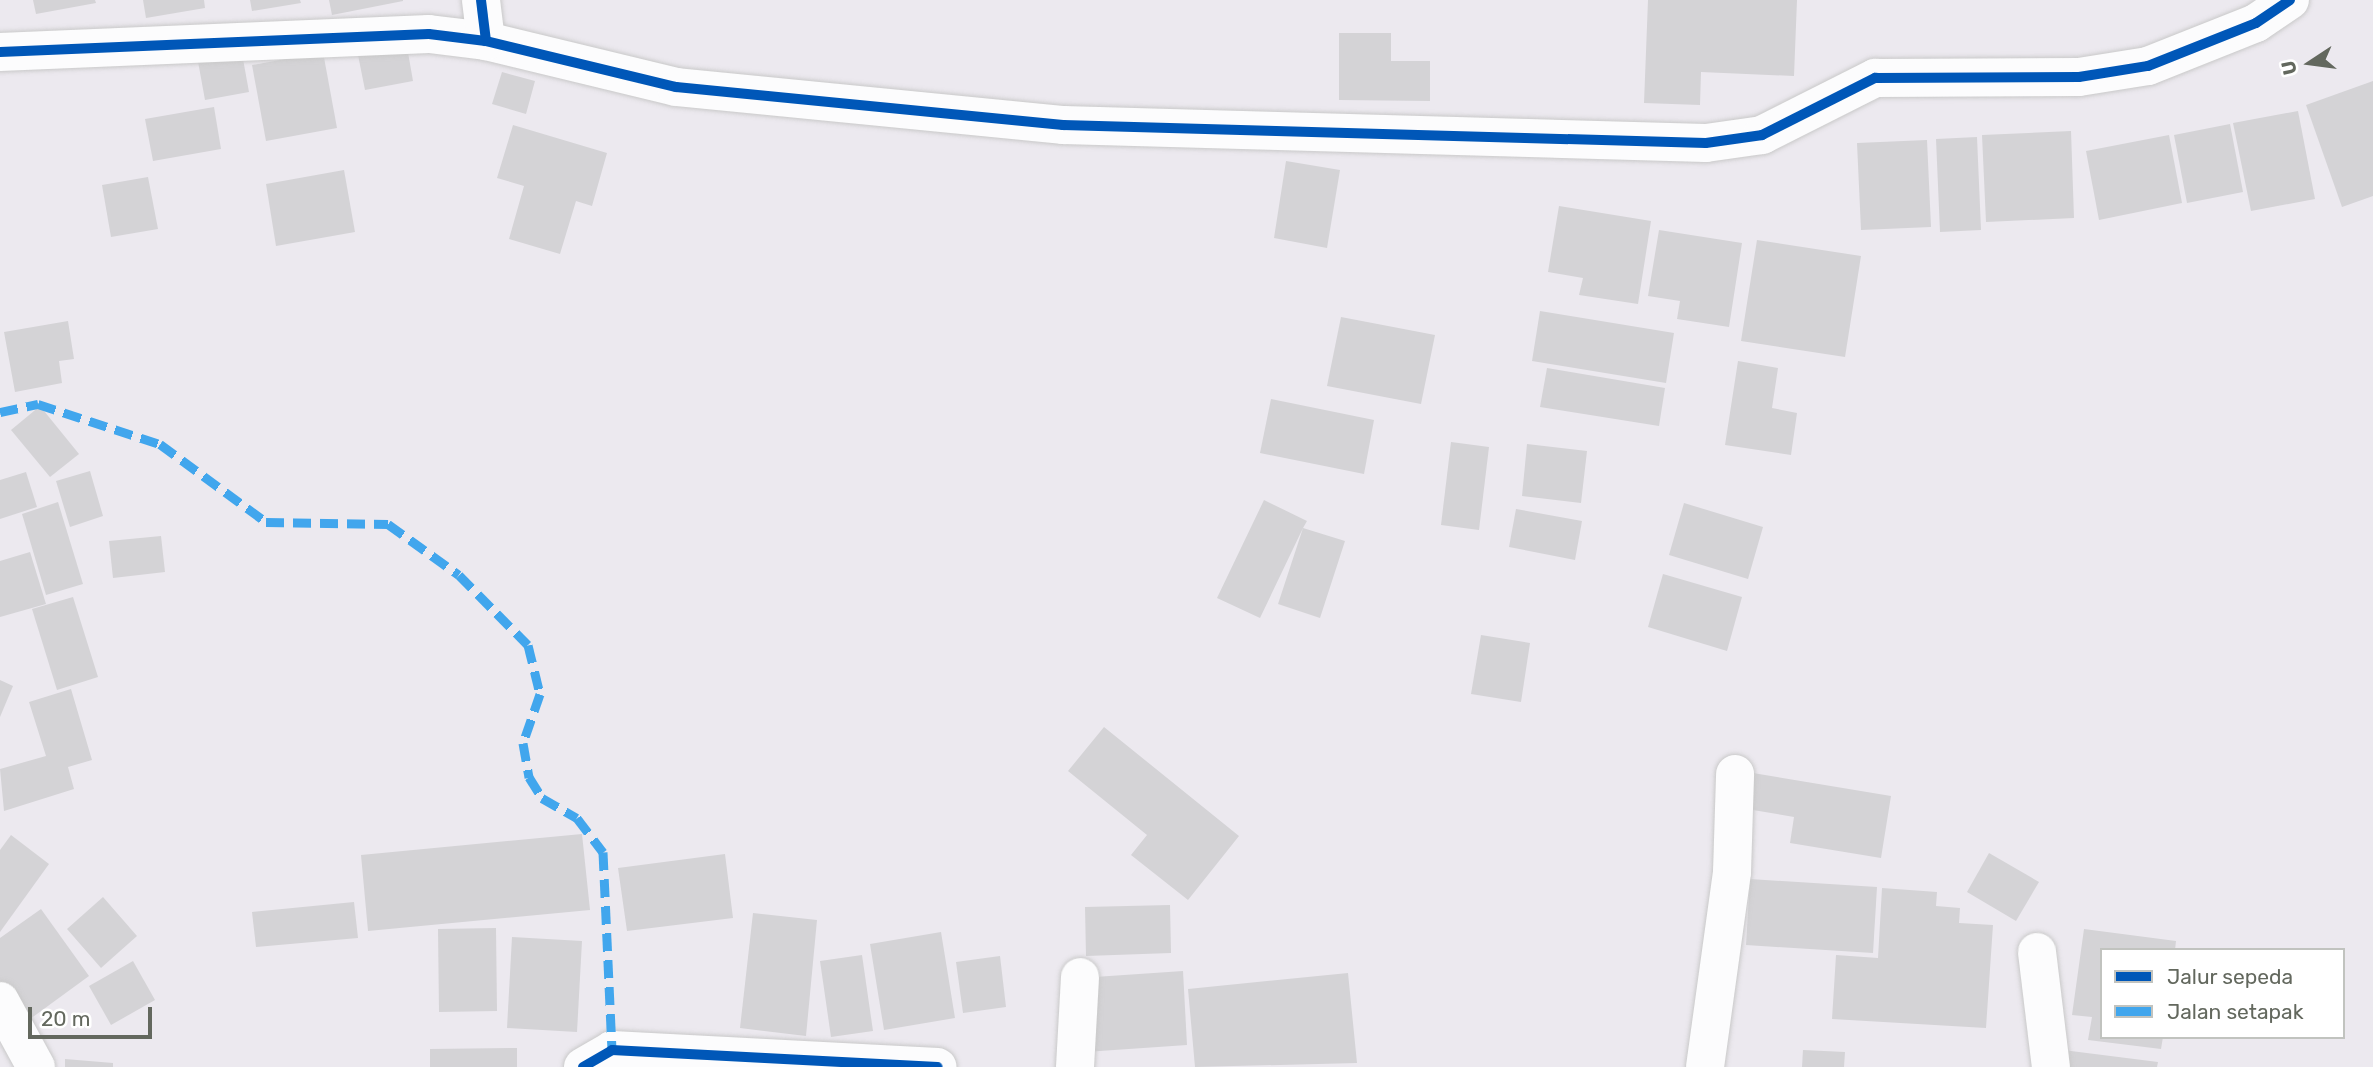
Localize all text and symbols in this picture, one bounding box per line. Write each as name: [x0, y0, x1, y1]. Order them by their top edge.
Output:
north arrow: [2275, 28, 2345, 98]
text: U: [2276, 59, 2302, 77]
legend: [2100, 948, 2345, 1039]
text: Jalur sepeda: [2167, 964, 2293, 989]
scale bar: [32, 993, 156, 1038]
text: Jalan setapak: [2167, 999, 2304, 1024]
text: 20 m: [41, 1006, 90, 1031]

